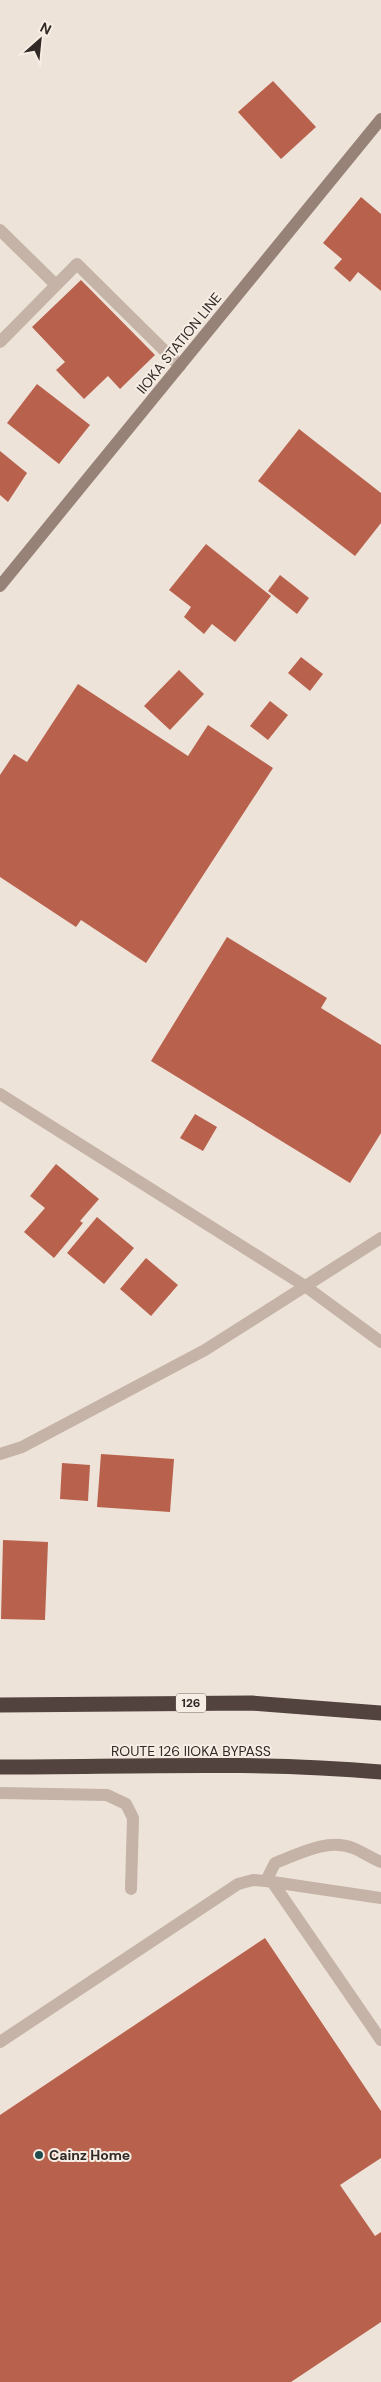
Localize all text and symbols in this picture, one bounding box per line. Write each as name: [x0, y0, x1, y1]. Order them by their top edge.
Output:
north arrow: [15, 15, 65, 65]
text: N: [37, 18, 55, 39]
street label: IIOKA STATION LINE: [133, 289, 225, 397]
road number: 126: [176, 1694, 206, 1712]
street label: ROUTE 126 IIOKA BYPASS: [111, 1742, 271, 1760]
place label: Cainz Home: [49, 2146, 130, 2164]
marker: Cainz Home: [33, 2149, 45, 2161]

